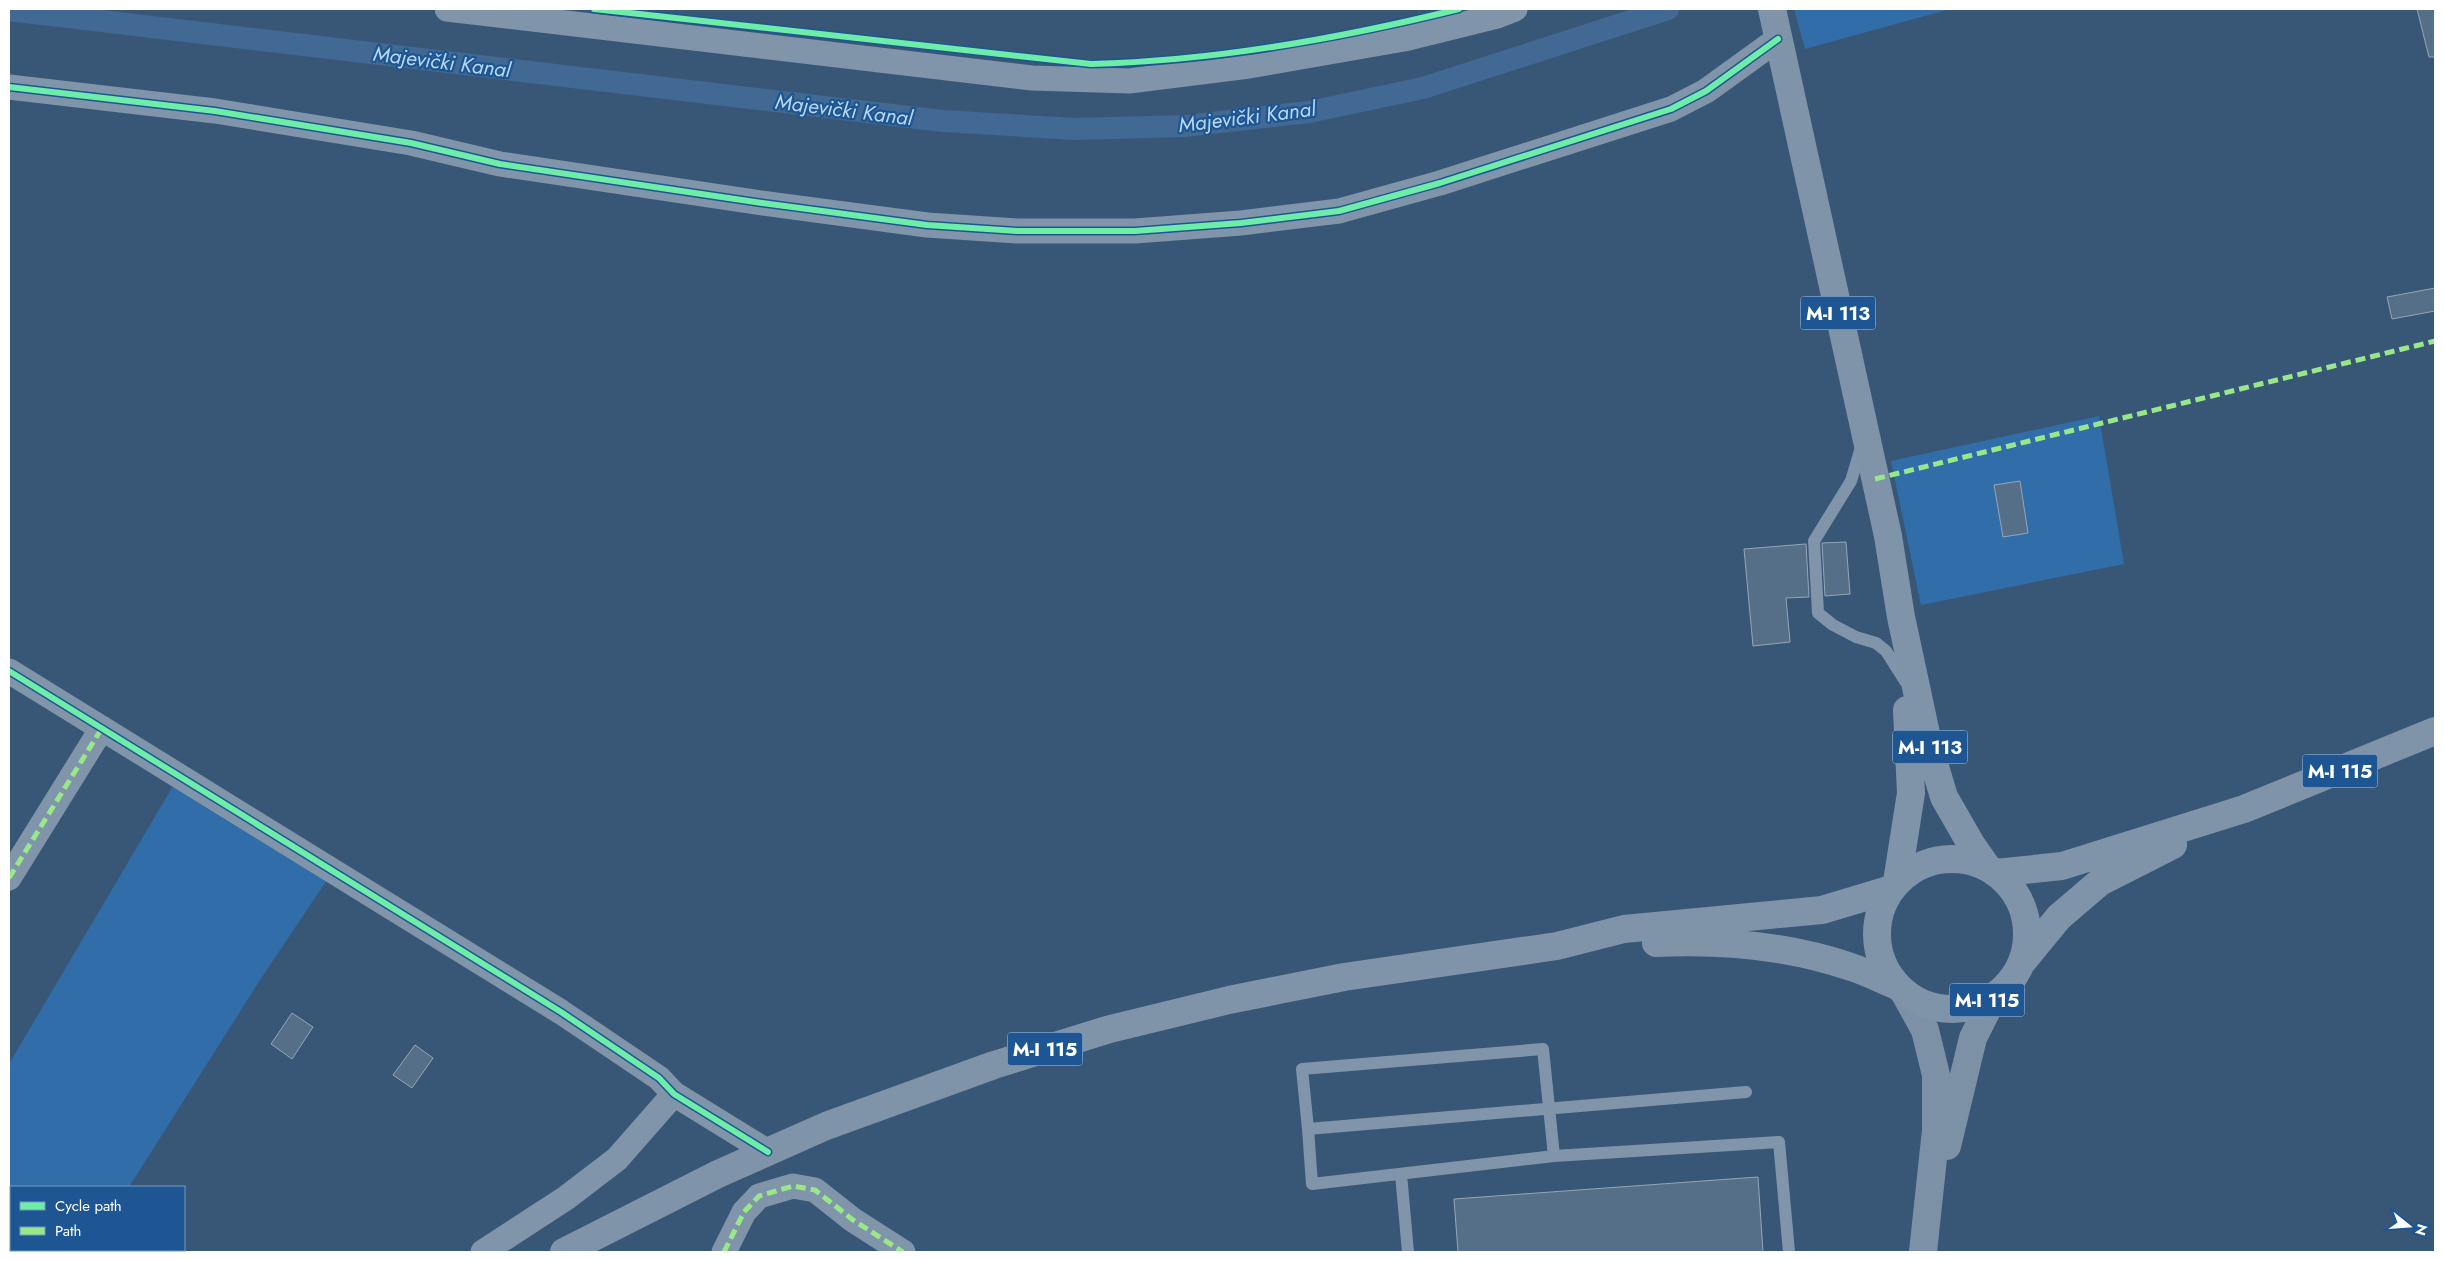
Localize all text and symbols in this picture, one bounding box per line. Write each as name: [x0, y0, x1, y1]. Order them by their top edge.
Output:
water label: Majevički Kanal: [372, 39, 514, 85]
water label: Majevički Kanal: [774, 87, 916, 133]
water label: Majevički Kanal: [1177, 94, 1319, 140]
road number: M-I 113: [1800, 296, 1876, 330]
road number: M-I 113: [1892, 730, 1968, 764]
road number: M-I 115: [2302, 754, 2378, 788]
road number: M-I 115: [1950, 984, 2024, 1016]
road number: M-I 115: [1008, 1032, 1082, 1066]
legend: [10, 1186, 185, 1251]
text: Cycle path: [55, 1195, 122, 1217]
north arrow: [2384, 1201, 2434, 1251]
text: Path: [55, 1220, 81, 1242]
text: N: [2410, 1222, 2433, 1238]

